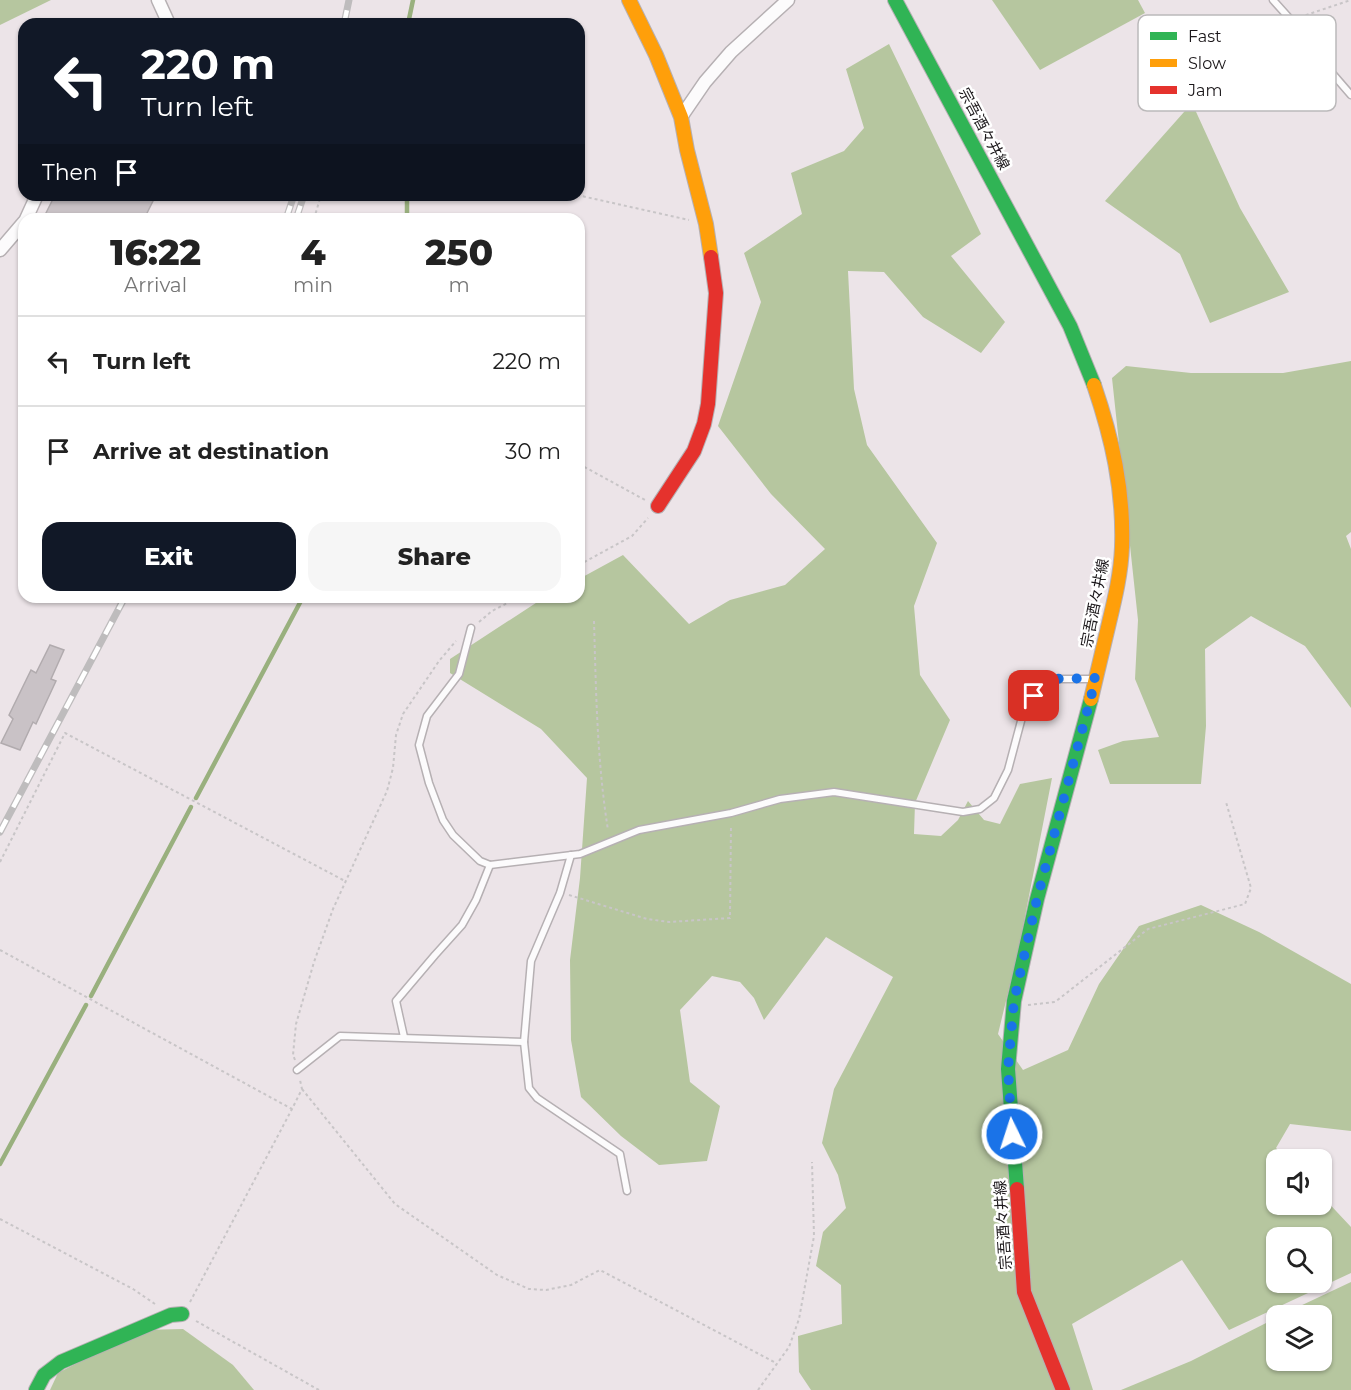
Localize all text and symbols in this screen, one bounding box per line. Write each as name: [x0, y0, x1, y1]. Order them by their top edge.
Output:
legend: [1138, 15, 1336, 111]
text: Fast: [1188, 27, 1222, 46]
text: 220 m: [141, 38, 275, 90]
icon: left: [42, 42, 120, 120]
text: Slow: [1188, 54, 1226, 73]
text: Jam: [1187, 81, 1222, 100]
street label: 宗吾酒々井線: [955, 85, 1014, 173]
text: Turn left: [141, 90, 254, 123]
icon: arrive: [110, 156, 143, 189]
text: Then: [42, 159, 98, 186]
text: 16:22: [110, 230, 201, 274]
text: 4: [300, 230, 326, 274]
text: 250: [425, 230, 493, 274]
text: Arrival: [124, 273, 187, 297]
text: min: [293, 273, 333, 297]
text: m: [448, 273, 470, 297]
icon: left: [42, 345, 75, 378]
text: Turn left: [93, 348, 191, 375]
text: 220 m: [492, 348, 561, 375]
icon: arrive: [42, 435, 75, 468]
text: Arrive at destination: [93, 438, 329, 465]
text: 30 m: [505, 438, 561, 465]
button: Exit: [42, 522, 296, 591]
button: Share: [308, 522, 561, 591]
street label: 宗吾酒々井線: [1077, 557, 1112, 649]
pin: [1008, 670, 1059, 721]
icon: arrive: [1017, 679, 1050, 712]
position arrow: [980, 1102, 1044, 1166]
map controls: [1266, 1149, 1332, 1371]
button: sound: [1266, 1149, 1332, 1215]
street label: 宗吾酒々井線: [990, 1179, 1015, 1271]
button: search: [1266, 1227, 1332, 1293]
button: layers: [1266, 1305, 1332, 1371]

